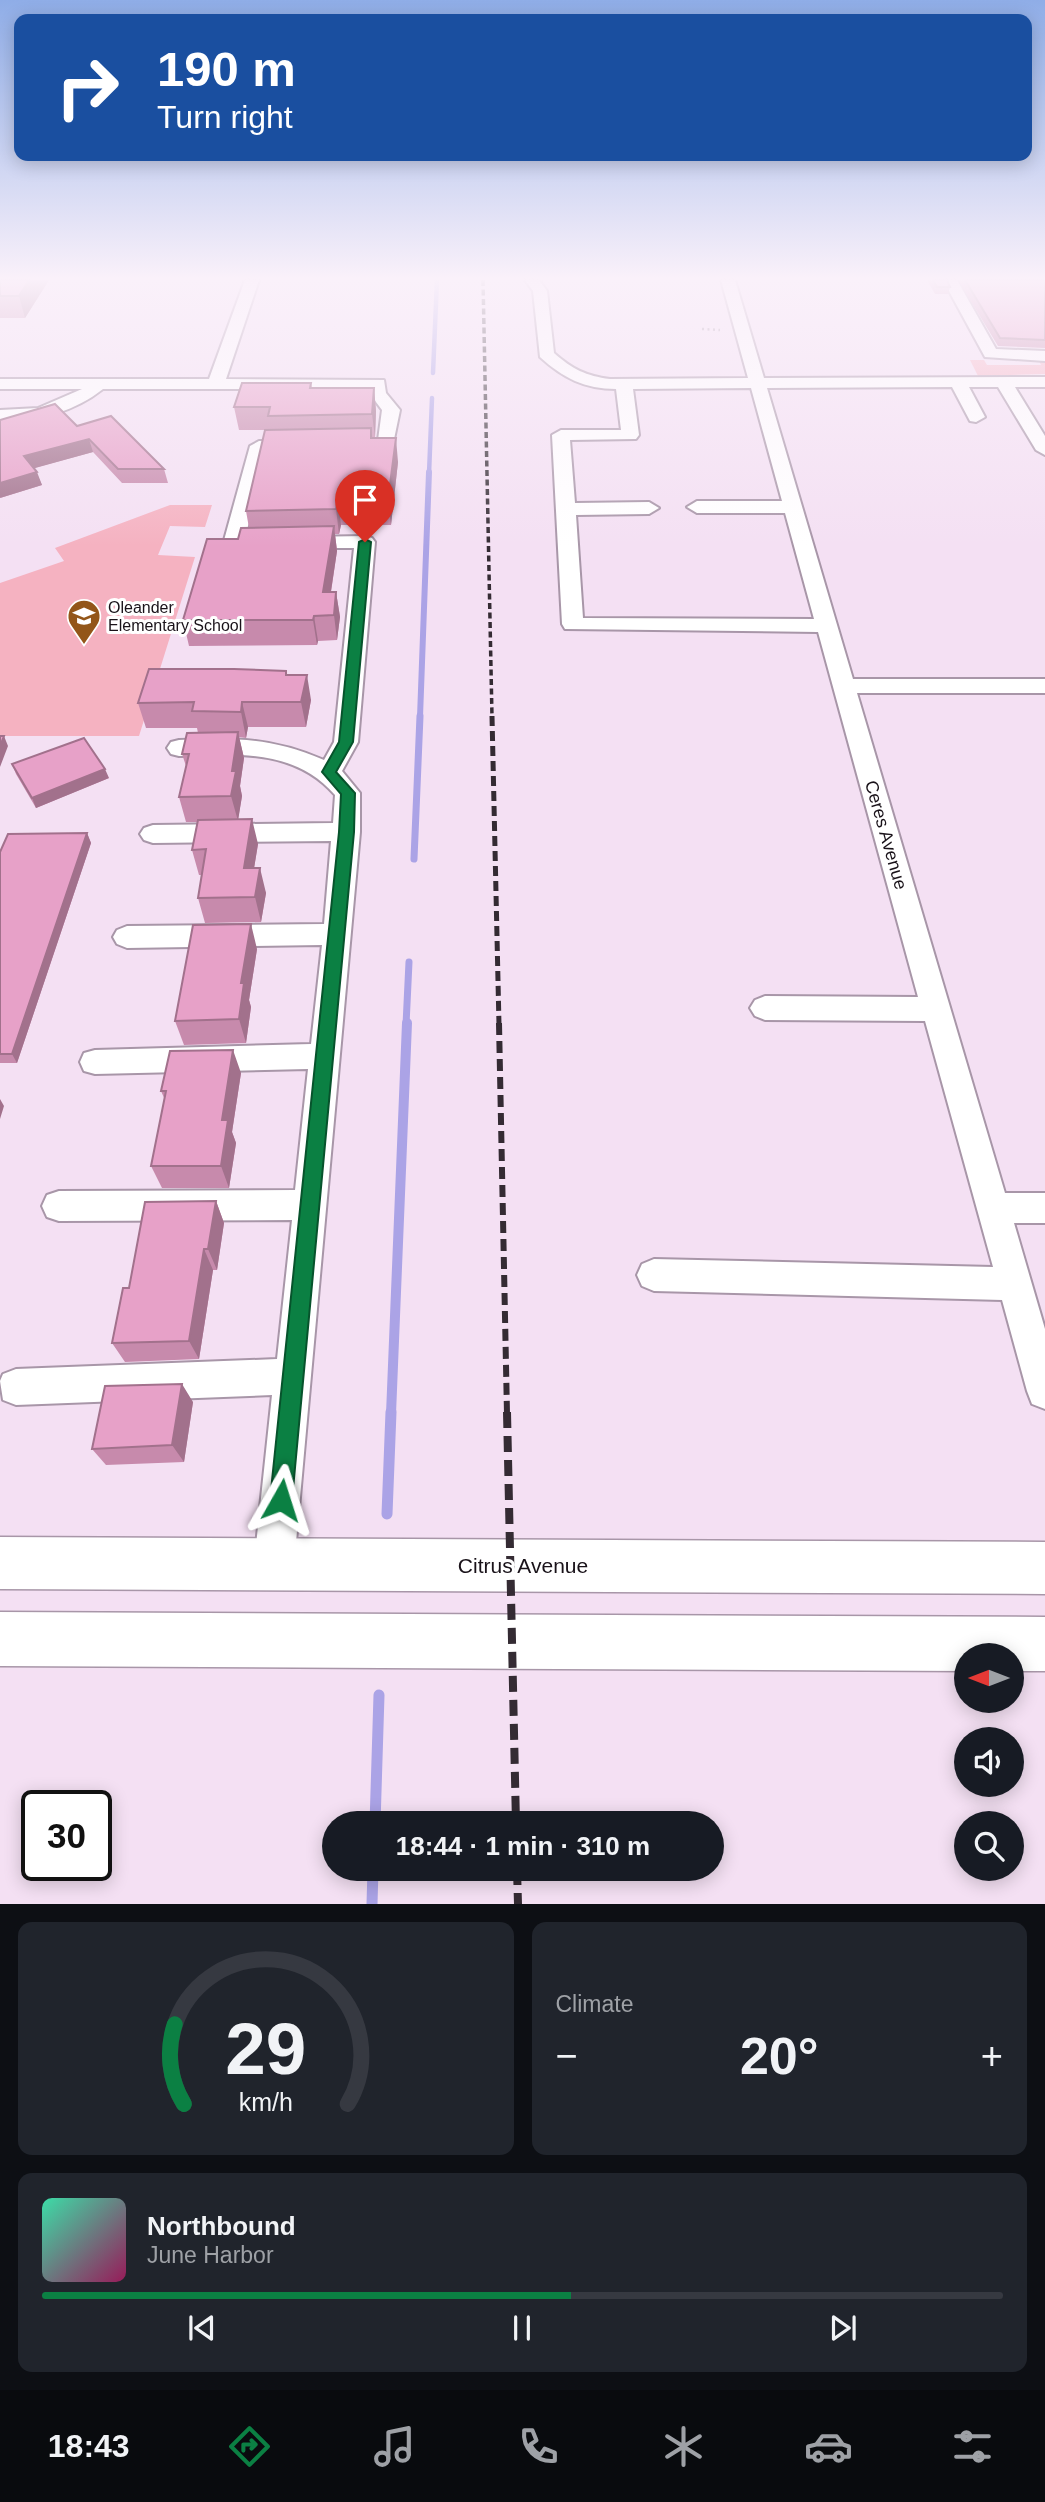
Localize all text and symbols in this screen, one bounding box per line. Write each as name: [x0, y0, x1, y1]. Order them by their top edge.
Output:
icon: right: [42, 42, 133, 133]
text: 190 m: [157, 42, 296, 96]
text: Turn right: [157, 99, 293, 135]
pin: [335, 470, 395, 542]
icon: arrive: [346, 481, 384, 519]
school or university icon: Oleander Elementary School: [65, 597, 103, 646]
place label: Oleander Elementary School: [108, 599, 242, 634]
street label: Ceres Avenue: [861, 778, 911, 892]
position arrow: [244, 1463, 318, 1537]
street label: Citrus Avenue: [458, 1554, 588, 1577]
north arrow: [954, 1643, 1024, 1713]
map controls: [954, 1643, 1024, 1881]
button: sound: [954, 1727, 1024, 1797]
speed limit sign: 30: [21, 1790, 112, 1881]
button: search: [954, 1811, 1024, 1881]
text: 18:44 · 1 min · 310 m: [396, 1831, 650, 1861]
text: Climate: [556, 1991, 633, 2017]
text: 29: [225, 2009, 306, 2090]
text: 20°: [740, 2027, 819, 2085]
text: −: [556, 2035, 578, 2077]
text: +: [981, 2035, 1003, 2077]
text: km/h: [239, 2088, 293, 2116]
text: Northbound: [147, 2211, 296, 2241]
text: June Harbor: [147, 2242, 274, 2268]
icon: previous: [183, 2309, 221, 2347]
icon: pause: [503, 2309, 541, 2347]
icon: next: [824, 2309, 862, 2347]
icon: directions: [225, 2422, 274, 2471]
icon: music: [370, 2422, 419, 2471]
icon: phone: [514, 2422, 563, 2471]
icon: climate: [659, 2422, 708, 2471]
icon: car: [804, 2422, 853, 2471]
icon: filters: [948, 2422, 997, 2471]
text: 18:43: [48, 2428, 130, 2464]

